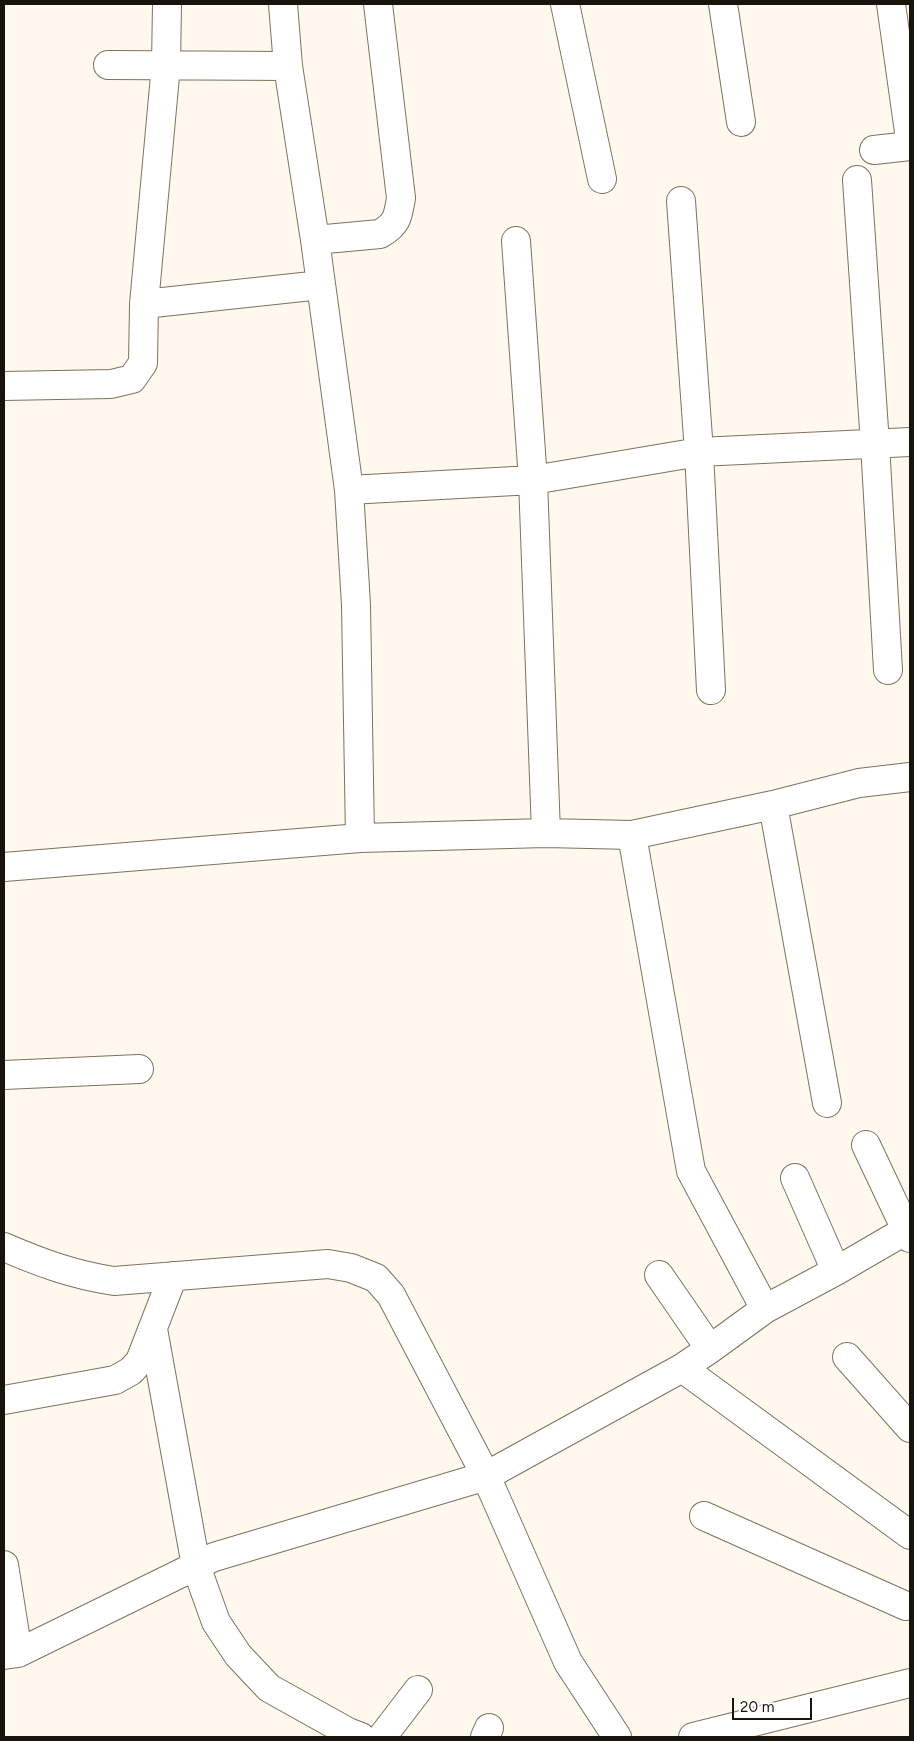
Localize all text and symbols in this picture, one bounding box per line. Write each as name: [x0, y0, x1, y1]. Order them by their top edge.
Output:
scale bar: [734, 1688, 814, 1720]
text: 20 m: [740, 1698, 774, 1716]

